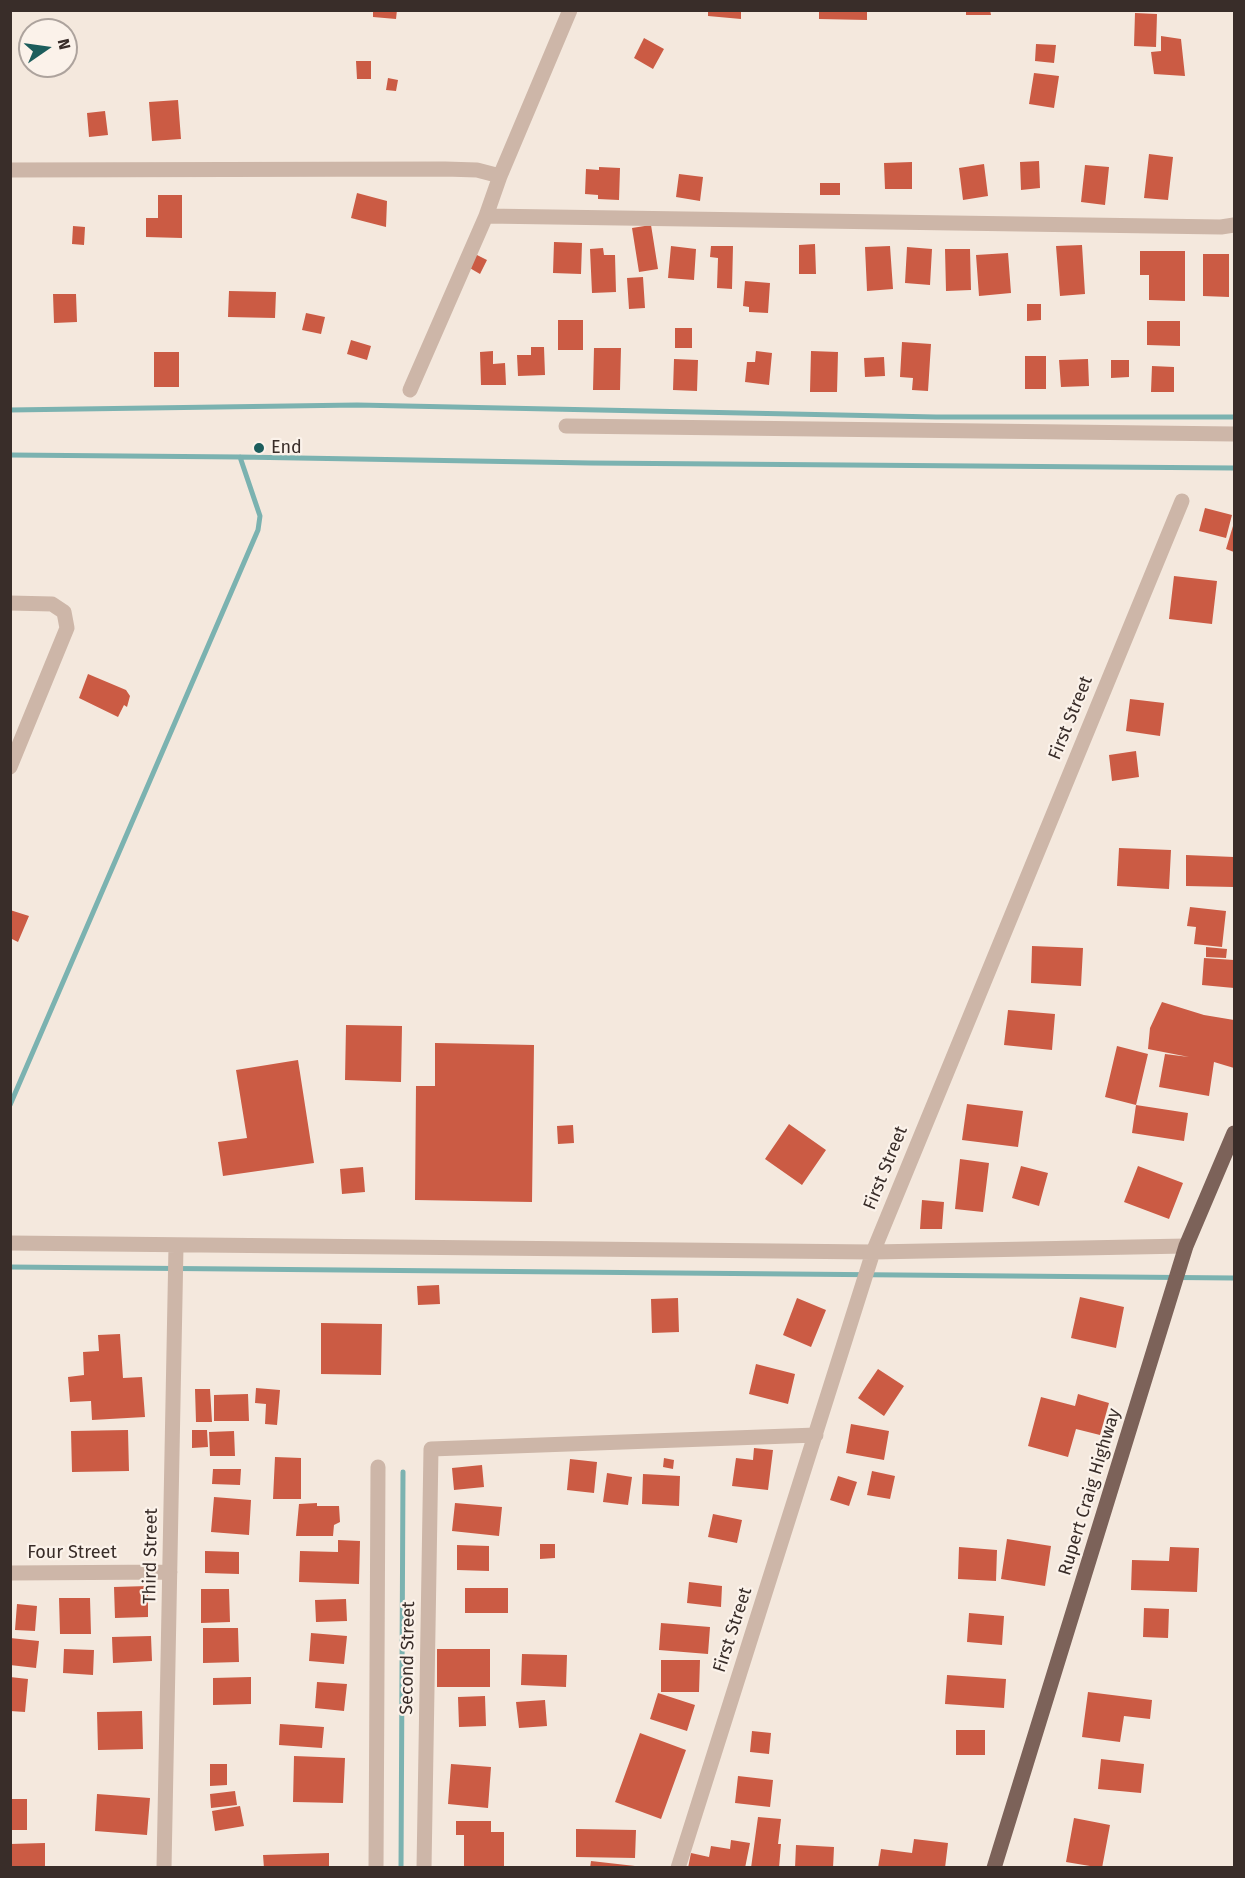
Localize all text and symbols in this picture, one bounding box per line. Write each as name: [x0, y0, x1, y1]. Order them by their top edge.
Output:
north arrow: [18, 18, 78, 78]
text: N: [54, 37, 75, 52]
place label: End: [271, 437, 302, 459]
marker: End: [252, 441, 266, 455]
street label: First Street: [1044, 673, 1098, 763]
street label: First Street: [859, 1123, 913, 1213]
street label: Rupert Craig Highway: [1054, 1406, 1126, 1578]
street label: Third Street: [139, 1508, 163, 1604]
street label: Four Street: [27, 1542, 117, 1564]
street label: First Street: [709, 1585, 757, 1675]
street label: Second Street: [396, 1601, 420, 1715]

